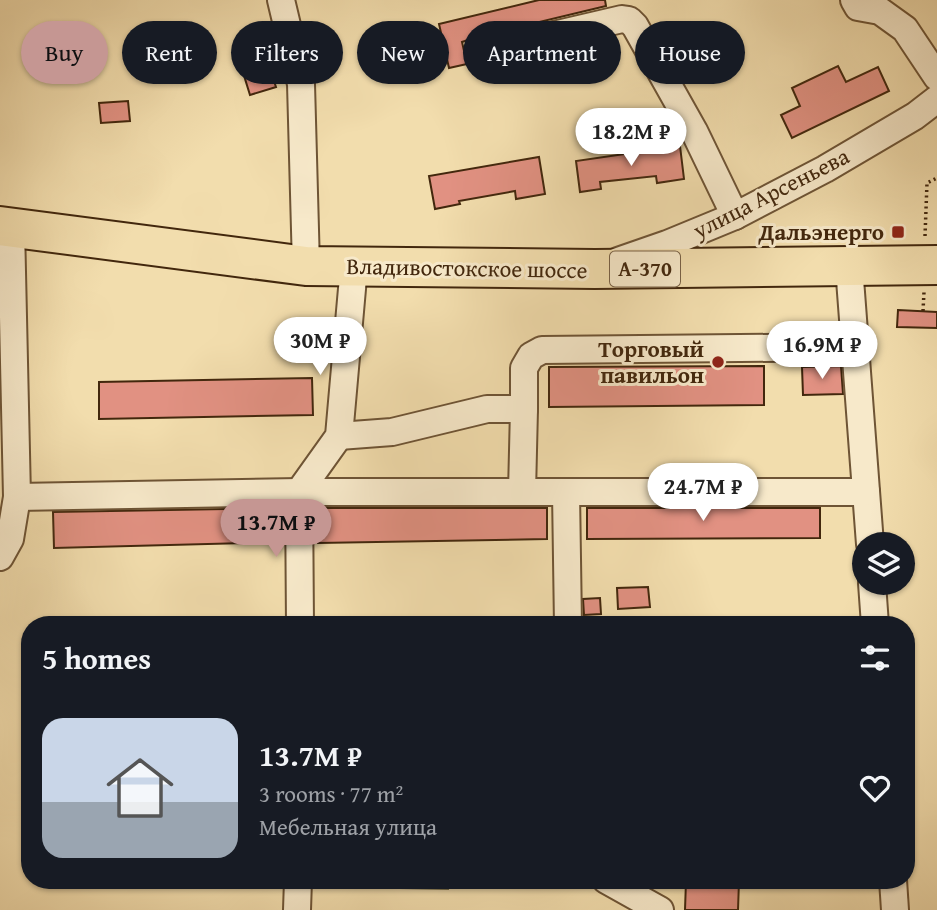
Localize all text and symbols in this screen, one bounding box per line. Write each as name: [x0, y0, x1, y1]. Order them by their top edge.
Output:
chip: Buy: [21, 21, 108, 84]
chip: Rent: [122, 21, 217, 84]
chip: Filters: [231, 21, 343, 84]
chip: New: [357, 21, 449, 84]
chip: Apartment: [463, 21, 621, 84]
chip: House: [635, 21, 745, 84]
pin: 18.2M ₽: [566, 108, 696, 168]
text: 18.2M ₽: [591, 114, 671, 147]
street label: улица Арсеньева: [686, 139, 855, 247]
place label: Дальэнерго: [757, 215, 884, 248]
marker: Дальэнерго: [890, 224, 906, 240]
street label: Владивостокское шоссе: [346, 249, 588, 286]
road number: А-370: [610, 252, 680, 286]
pin: 30M ₽: [271, 318, 369, 377]
pin: 16.9M ₽: [757, 322, 887, 381]
text: 30M ₽: [290, 323, 350, 356]
text: 16.9M ₽: [782, 327, 862, 360]
place label: Торговый павильон: [598, 332, 704, 391]
marker: Торговый павильон: [710, 354, 726, 370]
pin: 24.7M ₽: [638, 463, 768, 523]
text: 24.7M ₽: [663, 469, 743, 502]
pin: 13.7M ₽: [211, 500, 341, 559]
text: 13.7M ₽: [236, 505, 316, 538]
map controls: [852, 532, 915, 595]
button: layers: [852, 532, 915, 595]
text: 5 homes: [42, 636, 151, 680]
icon: filters: [856, 639, 894, 677]
text: 13.7M ₽: [259, 733, 362, 777]
icon: home: [98, 746, 182, 830]
icon: heart: [856, 769, 894, 807]
text: 3 rooms · 77 m²: [259, 777, 403, 810]
text: Мебельная улица: [259, 810, 437, 843]

